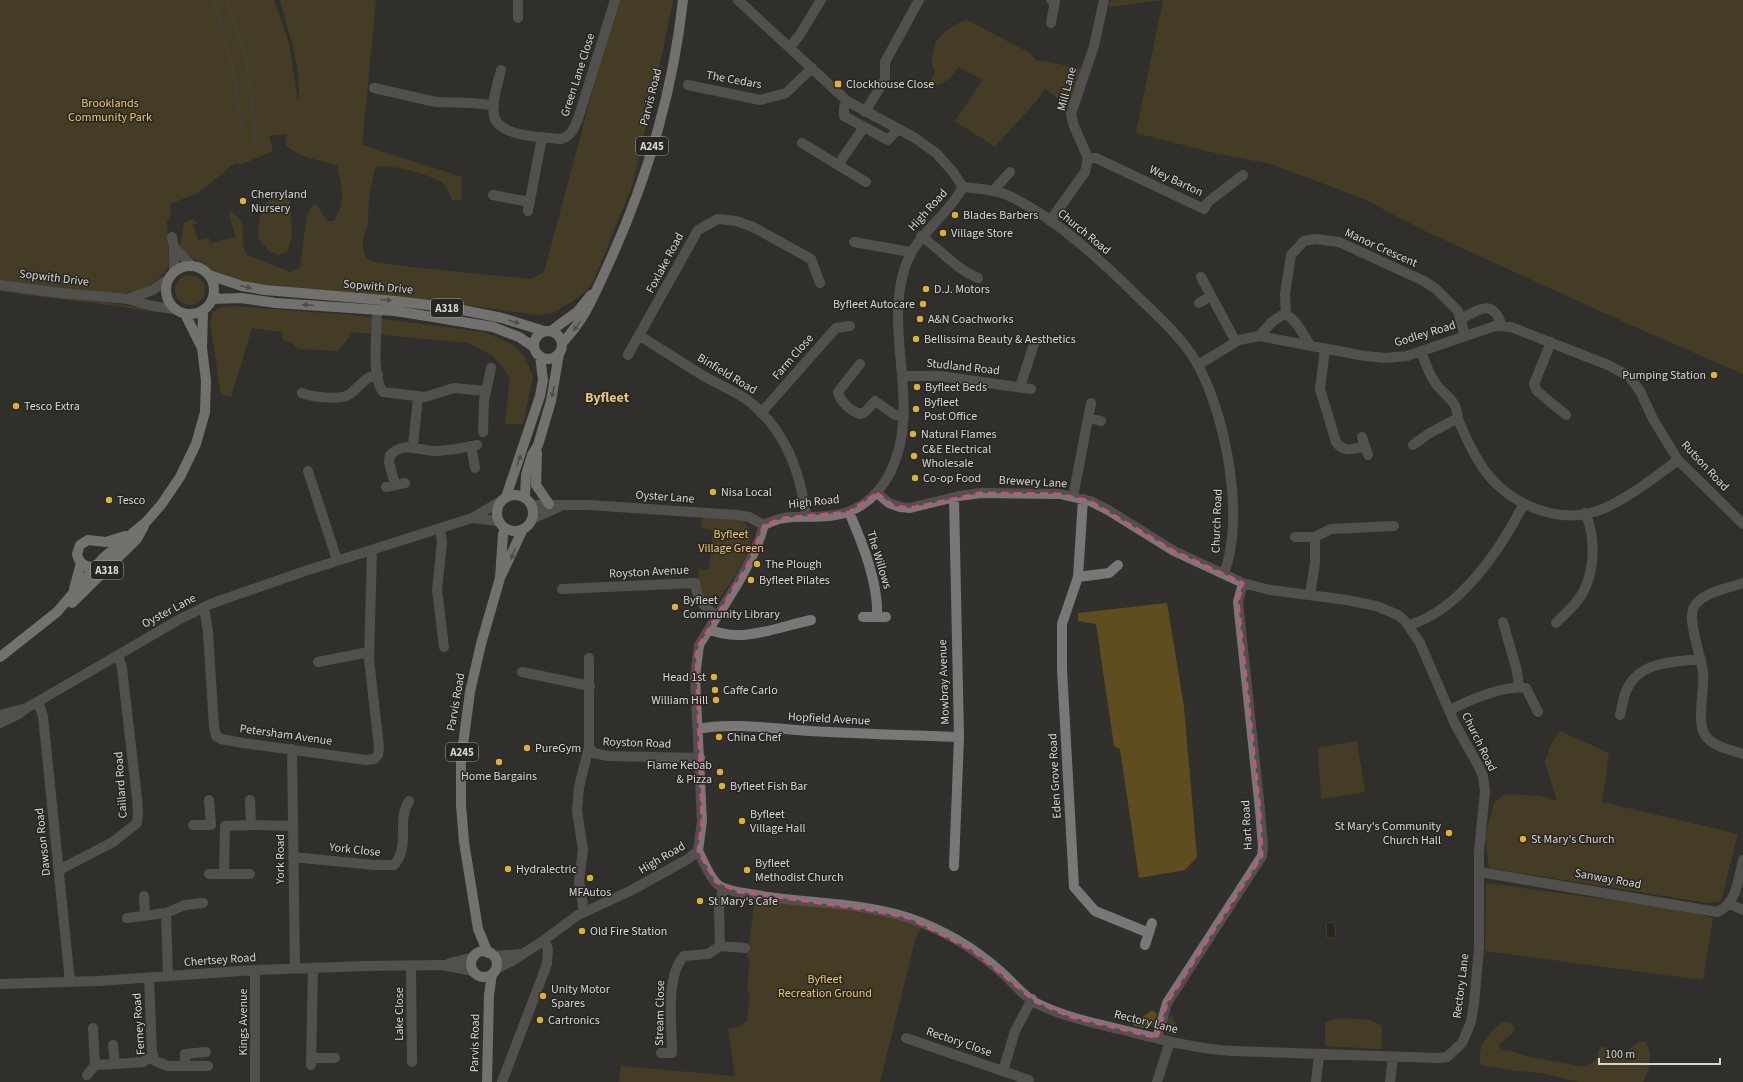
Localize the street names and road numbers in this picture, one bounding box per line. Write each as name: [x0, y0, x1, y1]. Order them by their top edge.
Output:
street label: Green Lane Close: [557, 31, 599, 119]
street label: Mill Lane: [1053, 65, 1081, 113]
street label: Parvis Road: [636, 67, 666, 127]
street label: The Cedars: [705, 67, 763, 93]
road number: A245: [636, 137, 668, 155]
street label: Wey Barton: [1146, 161, 1206, 201]
street label: High Road: [904, 185, 952, 235]
street label: Church Road: [1054, 205, 1114, 259]
street label: Manor Crescent: [1342, 224, 1420, 272]
street label: Foxlake Road: [642, 230, 688, 296]
street label: Sopwith Drive: [18, 265, 90, 291]
street label: Sopwith Drive: [342, 275, 414, 299]
road number: A318: [431, 299, 463, 317]
street label: Godley Road: [1392, 317, 1458, 351]
street label: Farm Close: [768, 330, 818, 384]
street label: Binfield Road: [694, 349, 760, 399]
street label: Studland Road: [925, 355, 1001, 379]
street label: Rutson Road: [1677, 437, 1733, 495]
street label: Brewery Lane: [998, 472, 1068, 492]
street label: Oyster Lane: [635, 486, 695, 508]
street label: Church Road: [1207, 489, 1227, 553]
street label: High Road: [787, 491, 841, 513]
street label: The Willows: [862, 529, 896, 591]
road number: A318: [91, 561, 123, 579]
street label: Royston Avenue: [609, 561, 689, 583]
street label: Oyster Lane: [139, 590, 199, 632]
street label: Mowbray Avenue: [934, 639, 954, 725]
street label: Parvis Road: [443, 672, 469, 732]
street label: Hopfield Avenue: [787, 708, 871, 730]
street label: Church Road: [1457, 709, 1501, 775]
street label: Petersham Avenue: [239, 720, 333, 750]
street label: Royston Road: [602, 733, 672, 753]
street label: Eden Grove Road: [1044, 733, 1066, 819]
road number: A245: [446, 743, 478, 761]
street label: Caillard Road: [110, 751, 132, 819]
street label: Hart Road: [1237, 799, 1257, 851]
street label: Dawson Road: [31, 807, 55, 877]
street label: York Road: [272, 834, 289, 885]
street label: High Road: [635, 838, 689, 878]
street label: York Close: [327, 839, 382, 861]
street label: Sanway Road: [1573, 865, 1643, 893]
street label: Chertsey Road: [183, 949, 257, 971]
street label: Rectory Lane: [1449, 953, 1473, 1019]
street label: Stream Close: [651, 980, 669, 1046]
street label: Lake Close: [391, 987, 408, 1041]
street label: Kings Avenue: [235, 988, 252, 1055]
street label: Ferney Road: [128, 992, 150, 1056]
street label: Rectory Lane: [1112, 1006, 1180, 1038]
street label: Parvis Road: [466, 1014, 484, 1072]
street label: Rectory Close: [924, 1023, 994, 1061]

